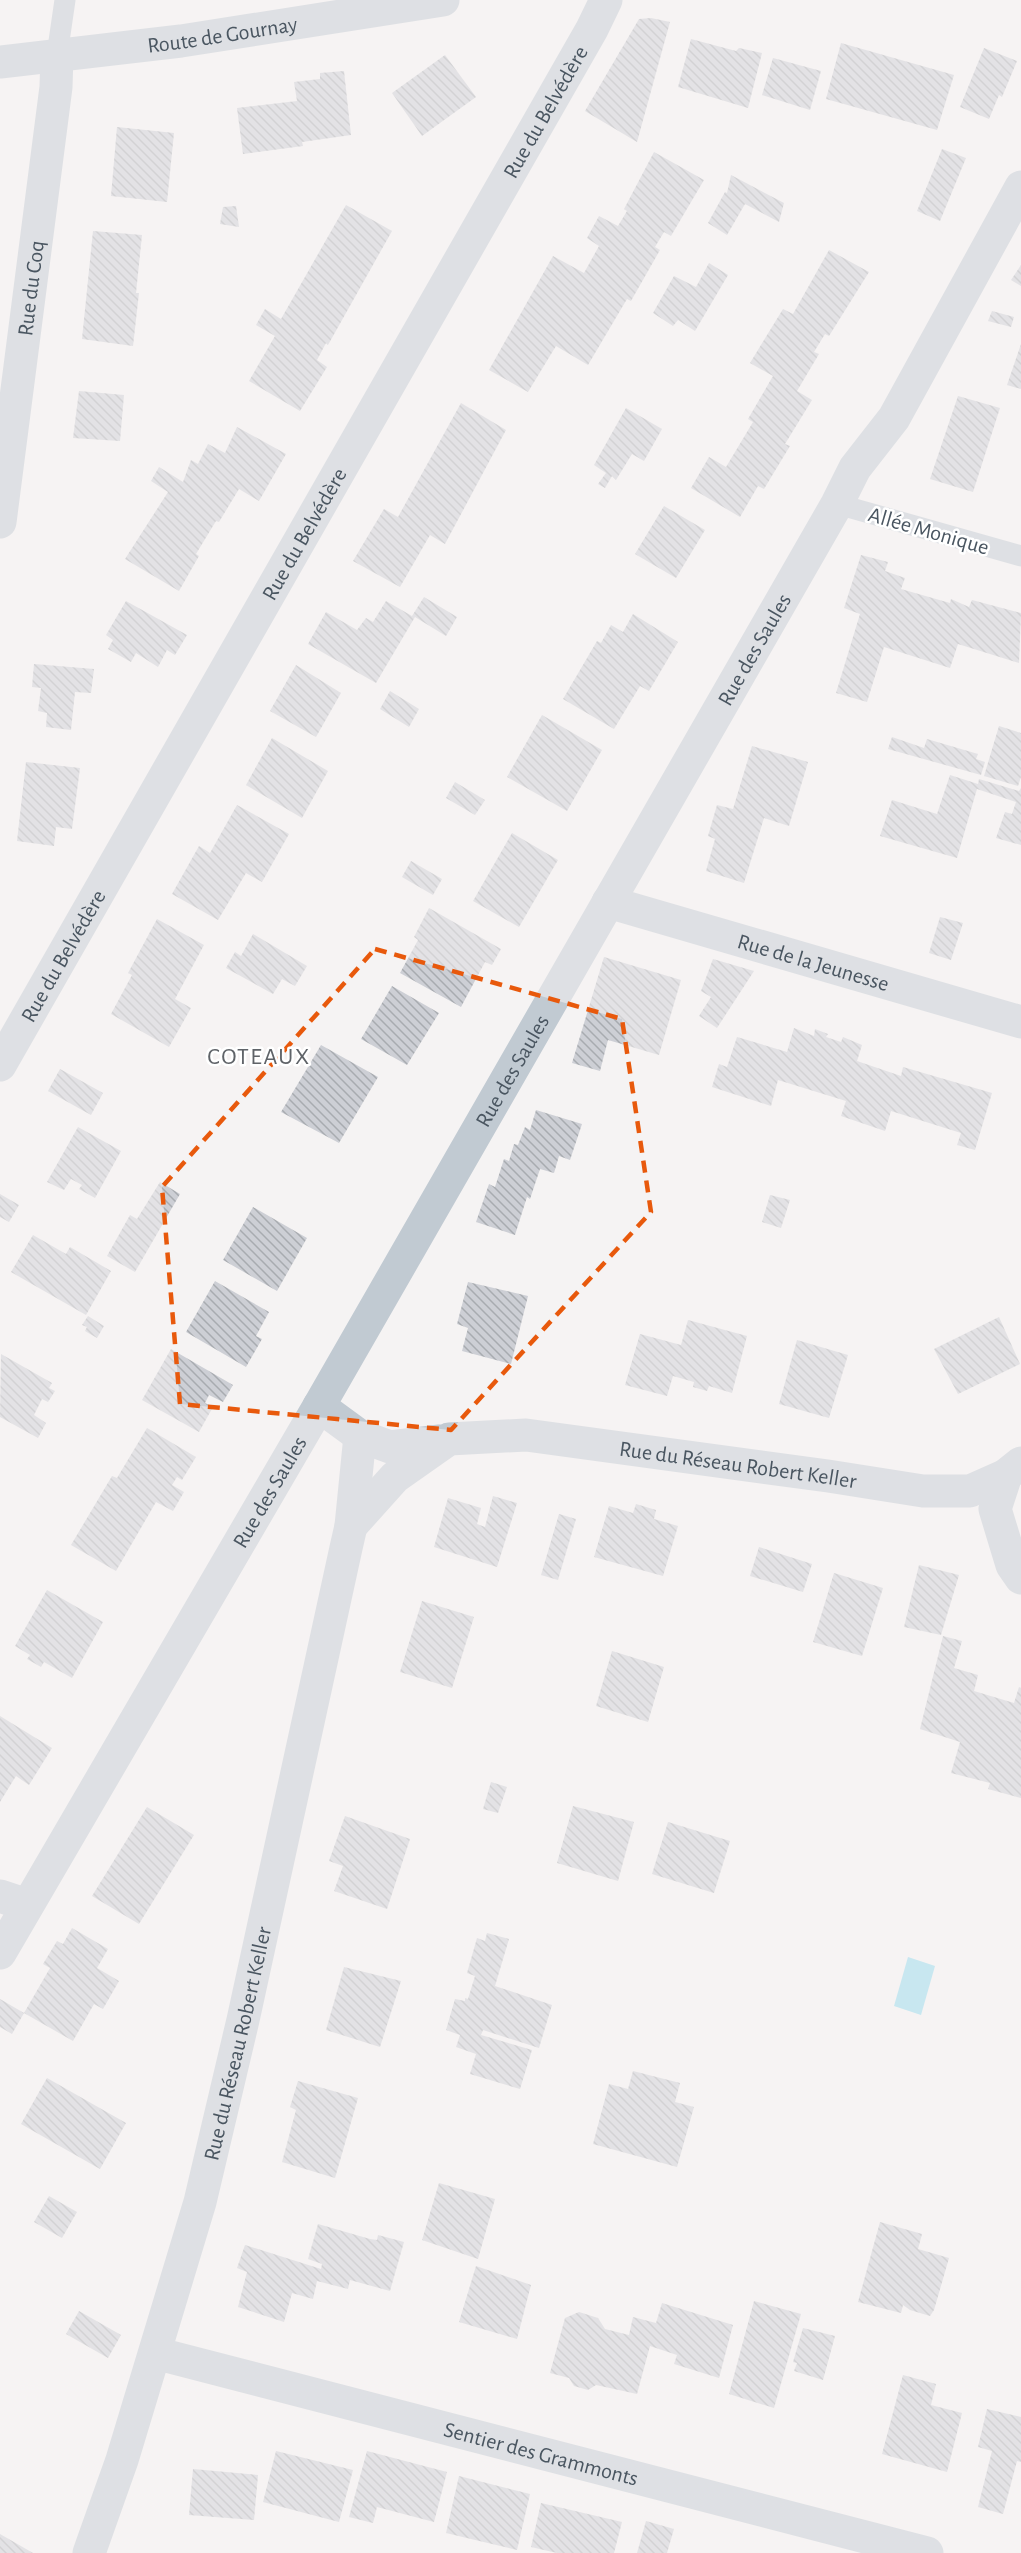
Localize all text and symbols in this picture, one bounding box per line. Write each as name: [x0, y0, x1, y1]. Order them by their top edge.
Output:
street label: Route de Gournay: [146, 13, 300, 57]
street label: Rue du Belvédère: [499, 42, 592, 182]
street label: Rue du Coq: [14, 239, 48, 337]
street label: Rue du Belvédère: [258, 464, 351, 604]
street label: Allée Monique: [866, 503, 991, 559]
street label: Rue des Saules: [714, 590, 795, 709]
street label: Rue du Belvédère: [17, 886, 110, 1026]
street label: Rue de la Jeunesse: [735, 930, 892, 995]
street label: Rue des Saules: [472, 1011, 553, 1131]
district label: COTEAUX: [207, 1045, 311, 1069]
street label: Rue des Saules: [229, 1433, 311, 1552]
street label: Rue du Réseau Robert Keller: [618, 1438, 858, 1492]
street label: Rue du Réseau Robert Keller: [200, 1925, 275, 2163]
street label: Sentier des Grammonts: [442, 2418, 640, 2490]

